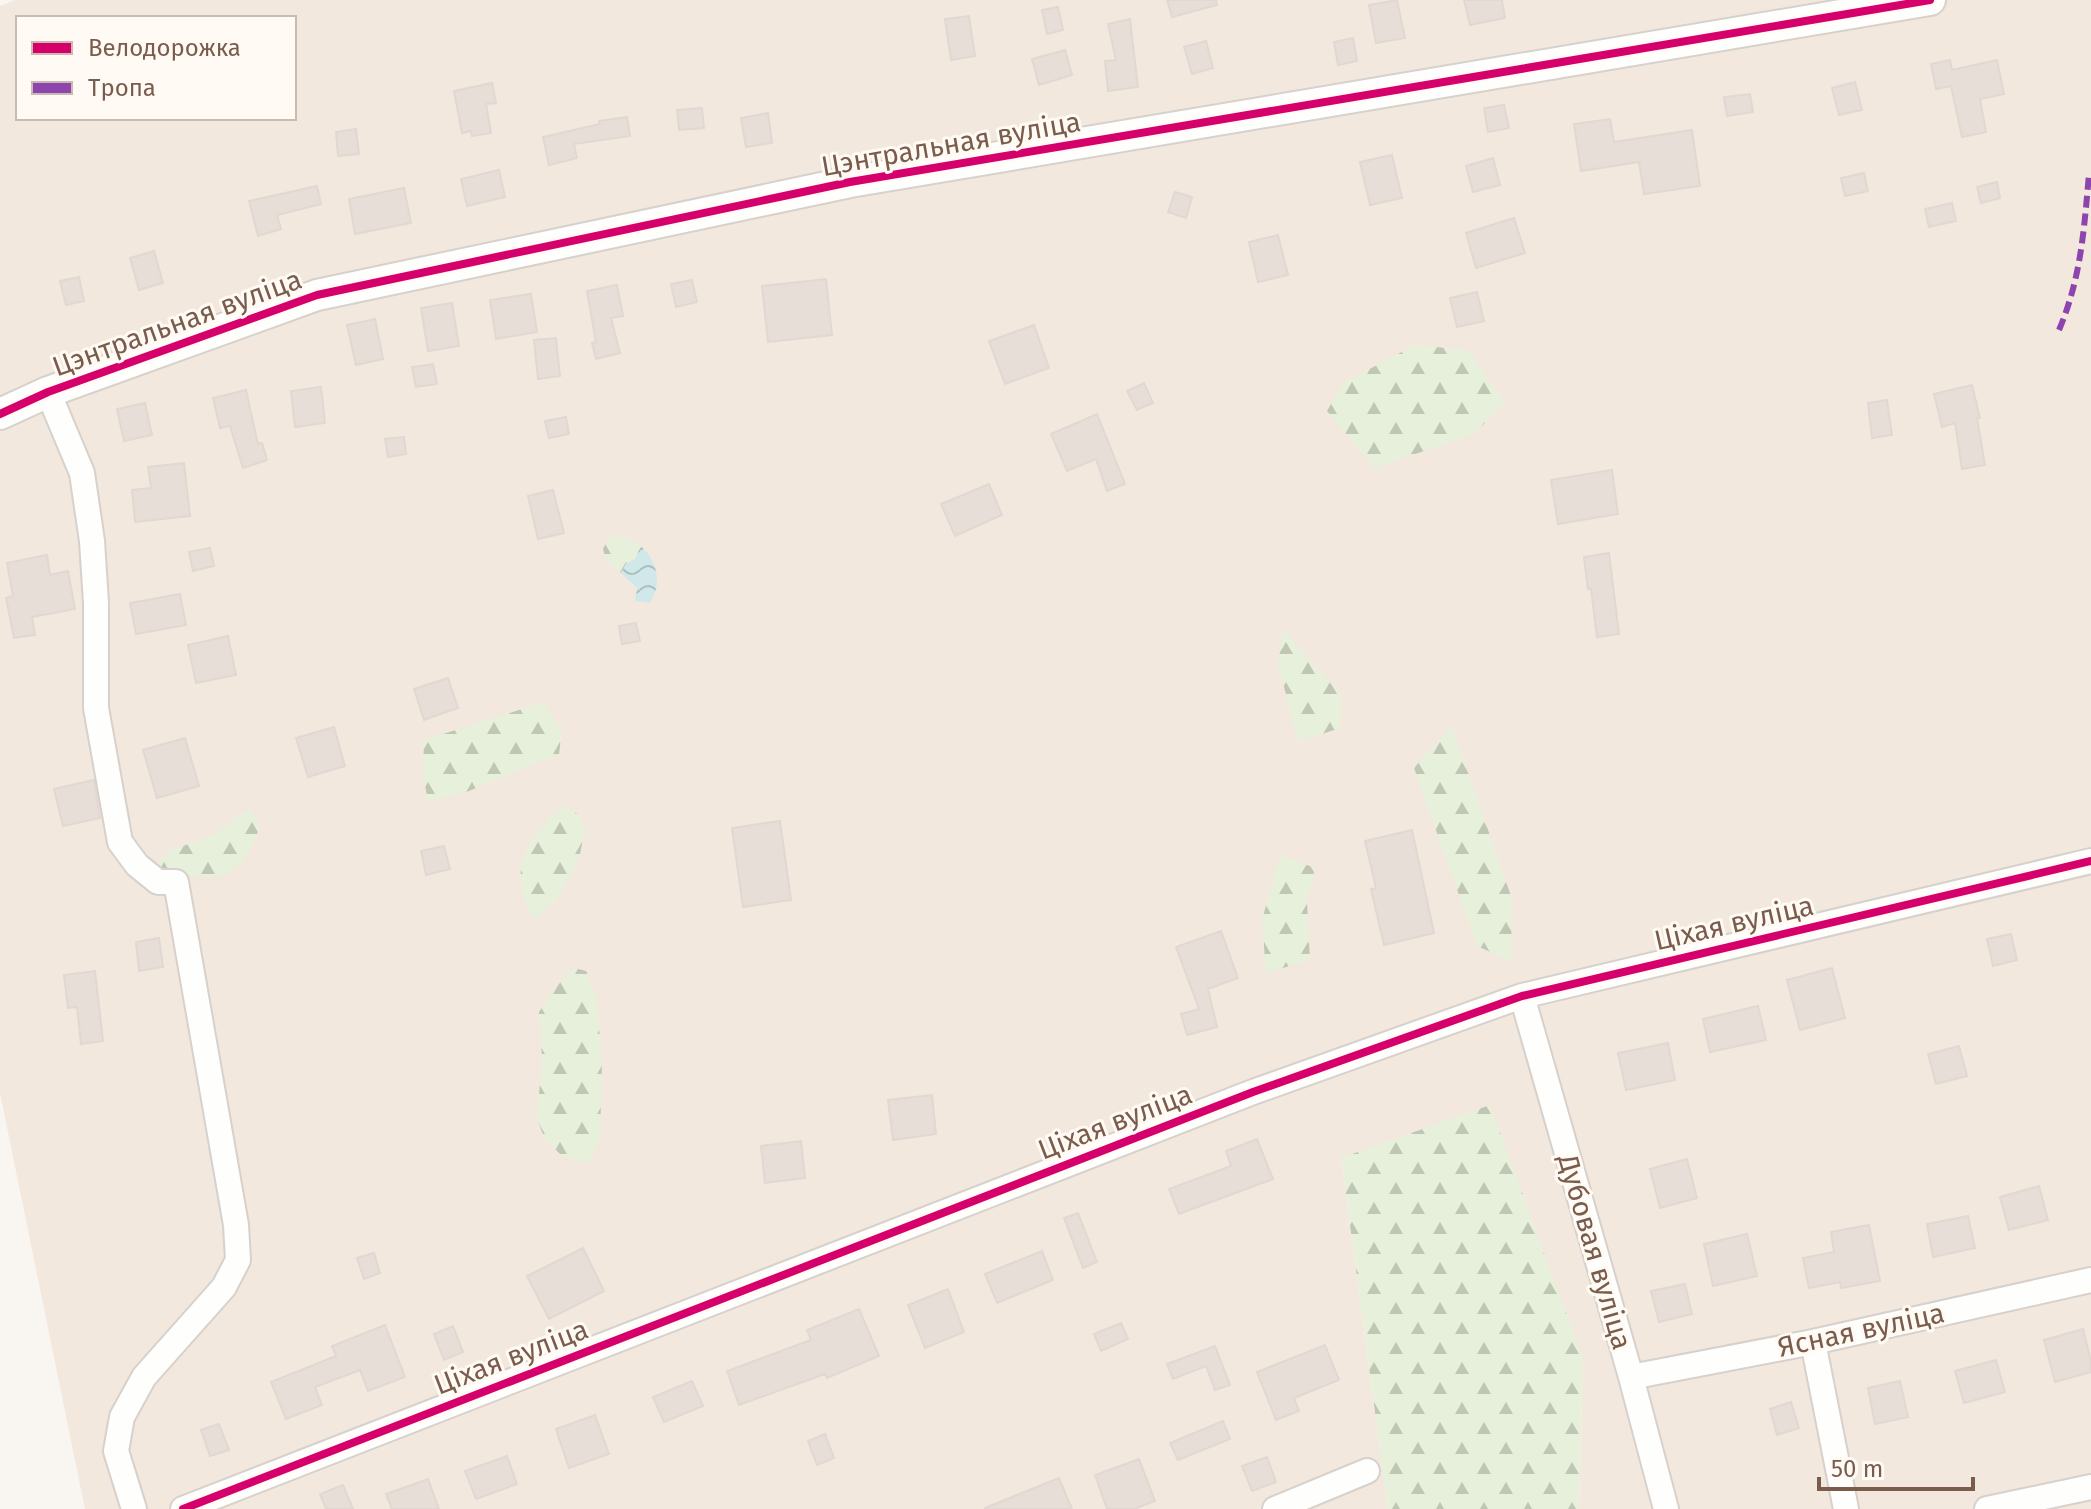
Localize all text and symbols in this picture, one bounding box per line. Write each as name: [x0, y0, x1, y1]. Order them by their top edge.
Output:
legend: [16, 16, 296, 120]
text: Велодорожка: [88, 34, 241, 62]
text: Тропа: [88, 74, 156, 102]
street label: Цэнтральная вуліца: [819, 105, 1083, 183]
street label: Цэнтральная вуліца: [48, 263, 306, 383]
street label: Ціхая вуліца: [1651, 889, 1817, 957]
street label: Ціхая вуліца: [1033, 1078, 1197, 1166]
street label: Дубовая вуліца: [1551, 1150, 1639, 1353]
street label: Ясная вуліца: [1775, 1296, 1947, 1364]
street label: Ціхая вуліца: [429, 1313, 593, 1401]
scale bar: [1819, 1441, 1973, 1491]
text: 50 m: [1831, 1455, 1883, 1483]

